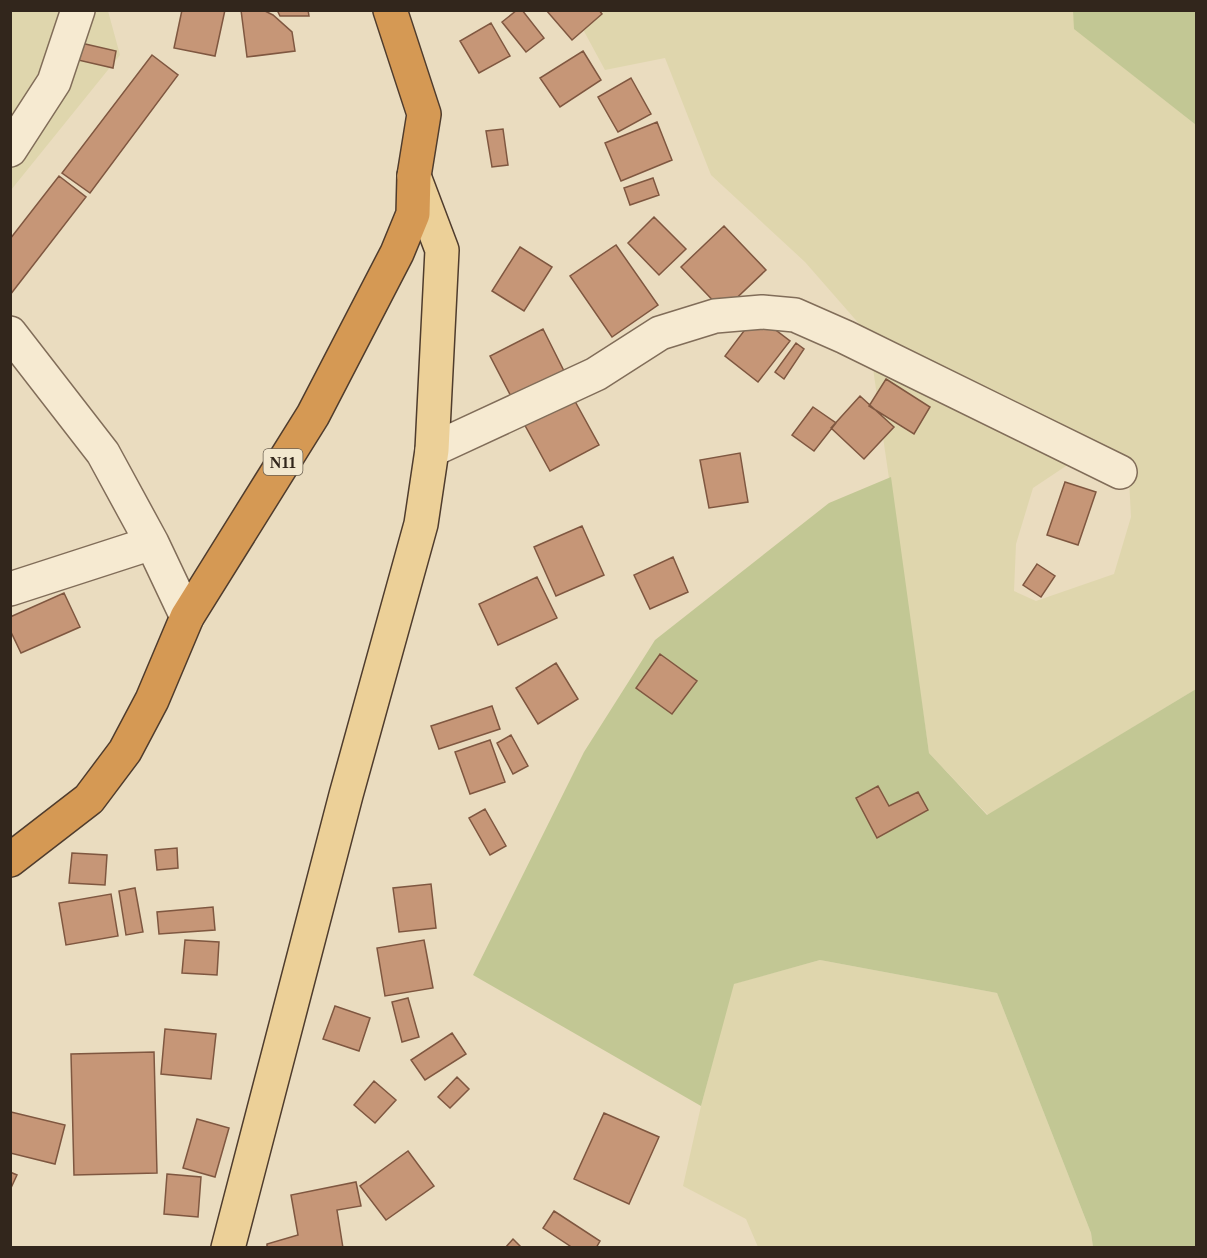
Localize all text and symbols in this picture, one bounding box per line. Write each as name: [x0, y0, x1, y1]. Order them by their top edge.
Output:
road number: N11: [264, 449, 302, 475]

